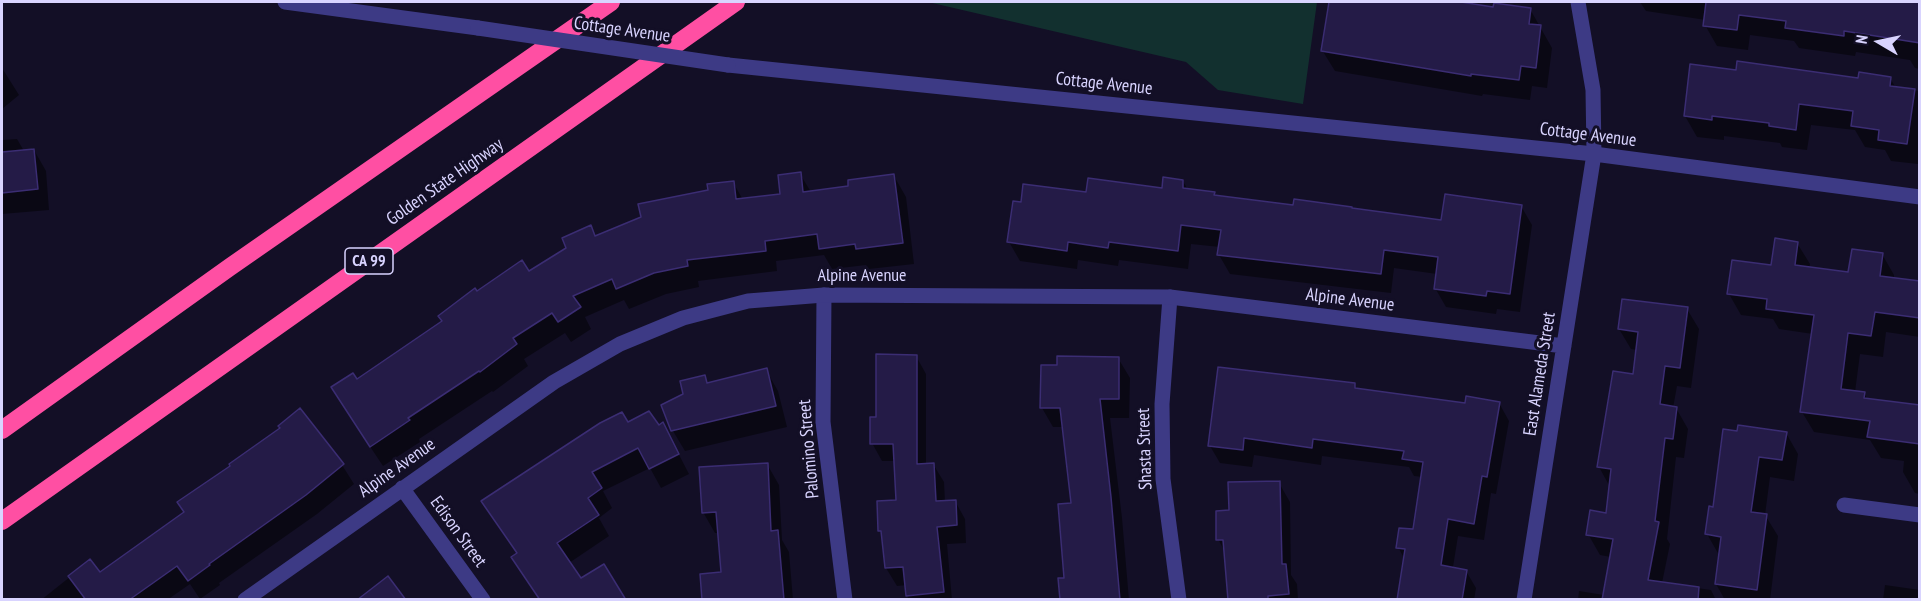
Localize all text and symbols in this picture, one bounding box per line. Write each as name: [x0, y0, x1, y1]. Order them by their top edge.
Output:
north arrow: [1849, 12, 1909, 72]
street label: Cottage Avenue: [572, 13, 672, 47]
text: N: [1851, 33, 1872, 45]
street label: Cottage Avenue: [1055, 68, 1153, 100]
street label: Cottage Avenue: [1538, 118, 1638, 152]
street label: Golden State Highway: [382, 134, 508, 230]
road number: CA 99: [345, 248, 393, 274]
street label: Alpine Avenue: [817, 265, 907, 287]
street label: Alpine Avenue: [1304, 284, 1396, 316]
street label: East Alameda Street: [1520, 311, 1560, 437]
street label: Palomino Street: [794, 399, 824, 499]
street label: Shasta Street: [1133, 408, 1157, 490]
street label: Alpine Avenue: [354, 434, 440, 502]
street label: Edison Street: [425, 492, 491, 572]

